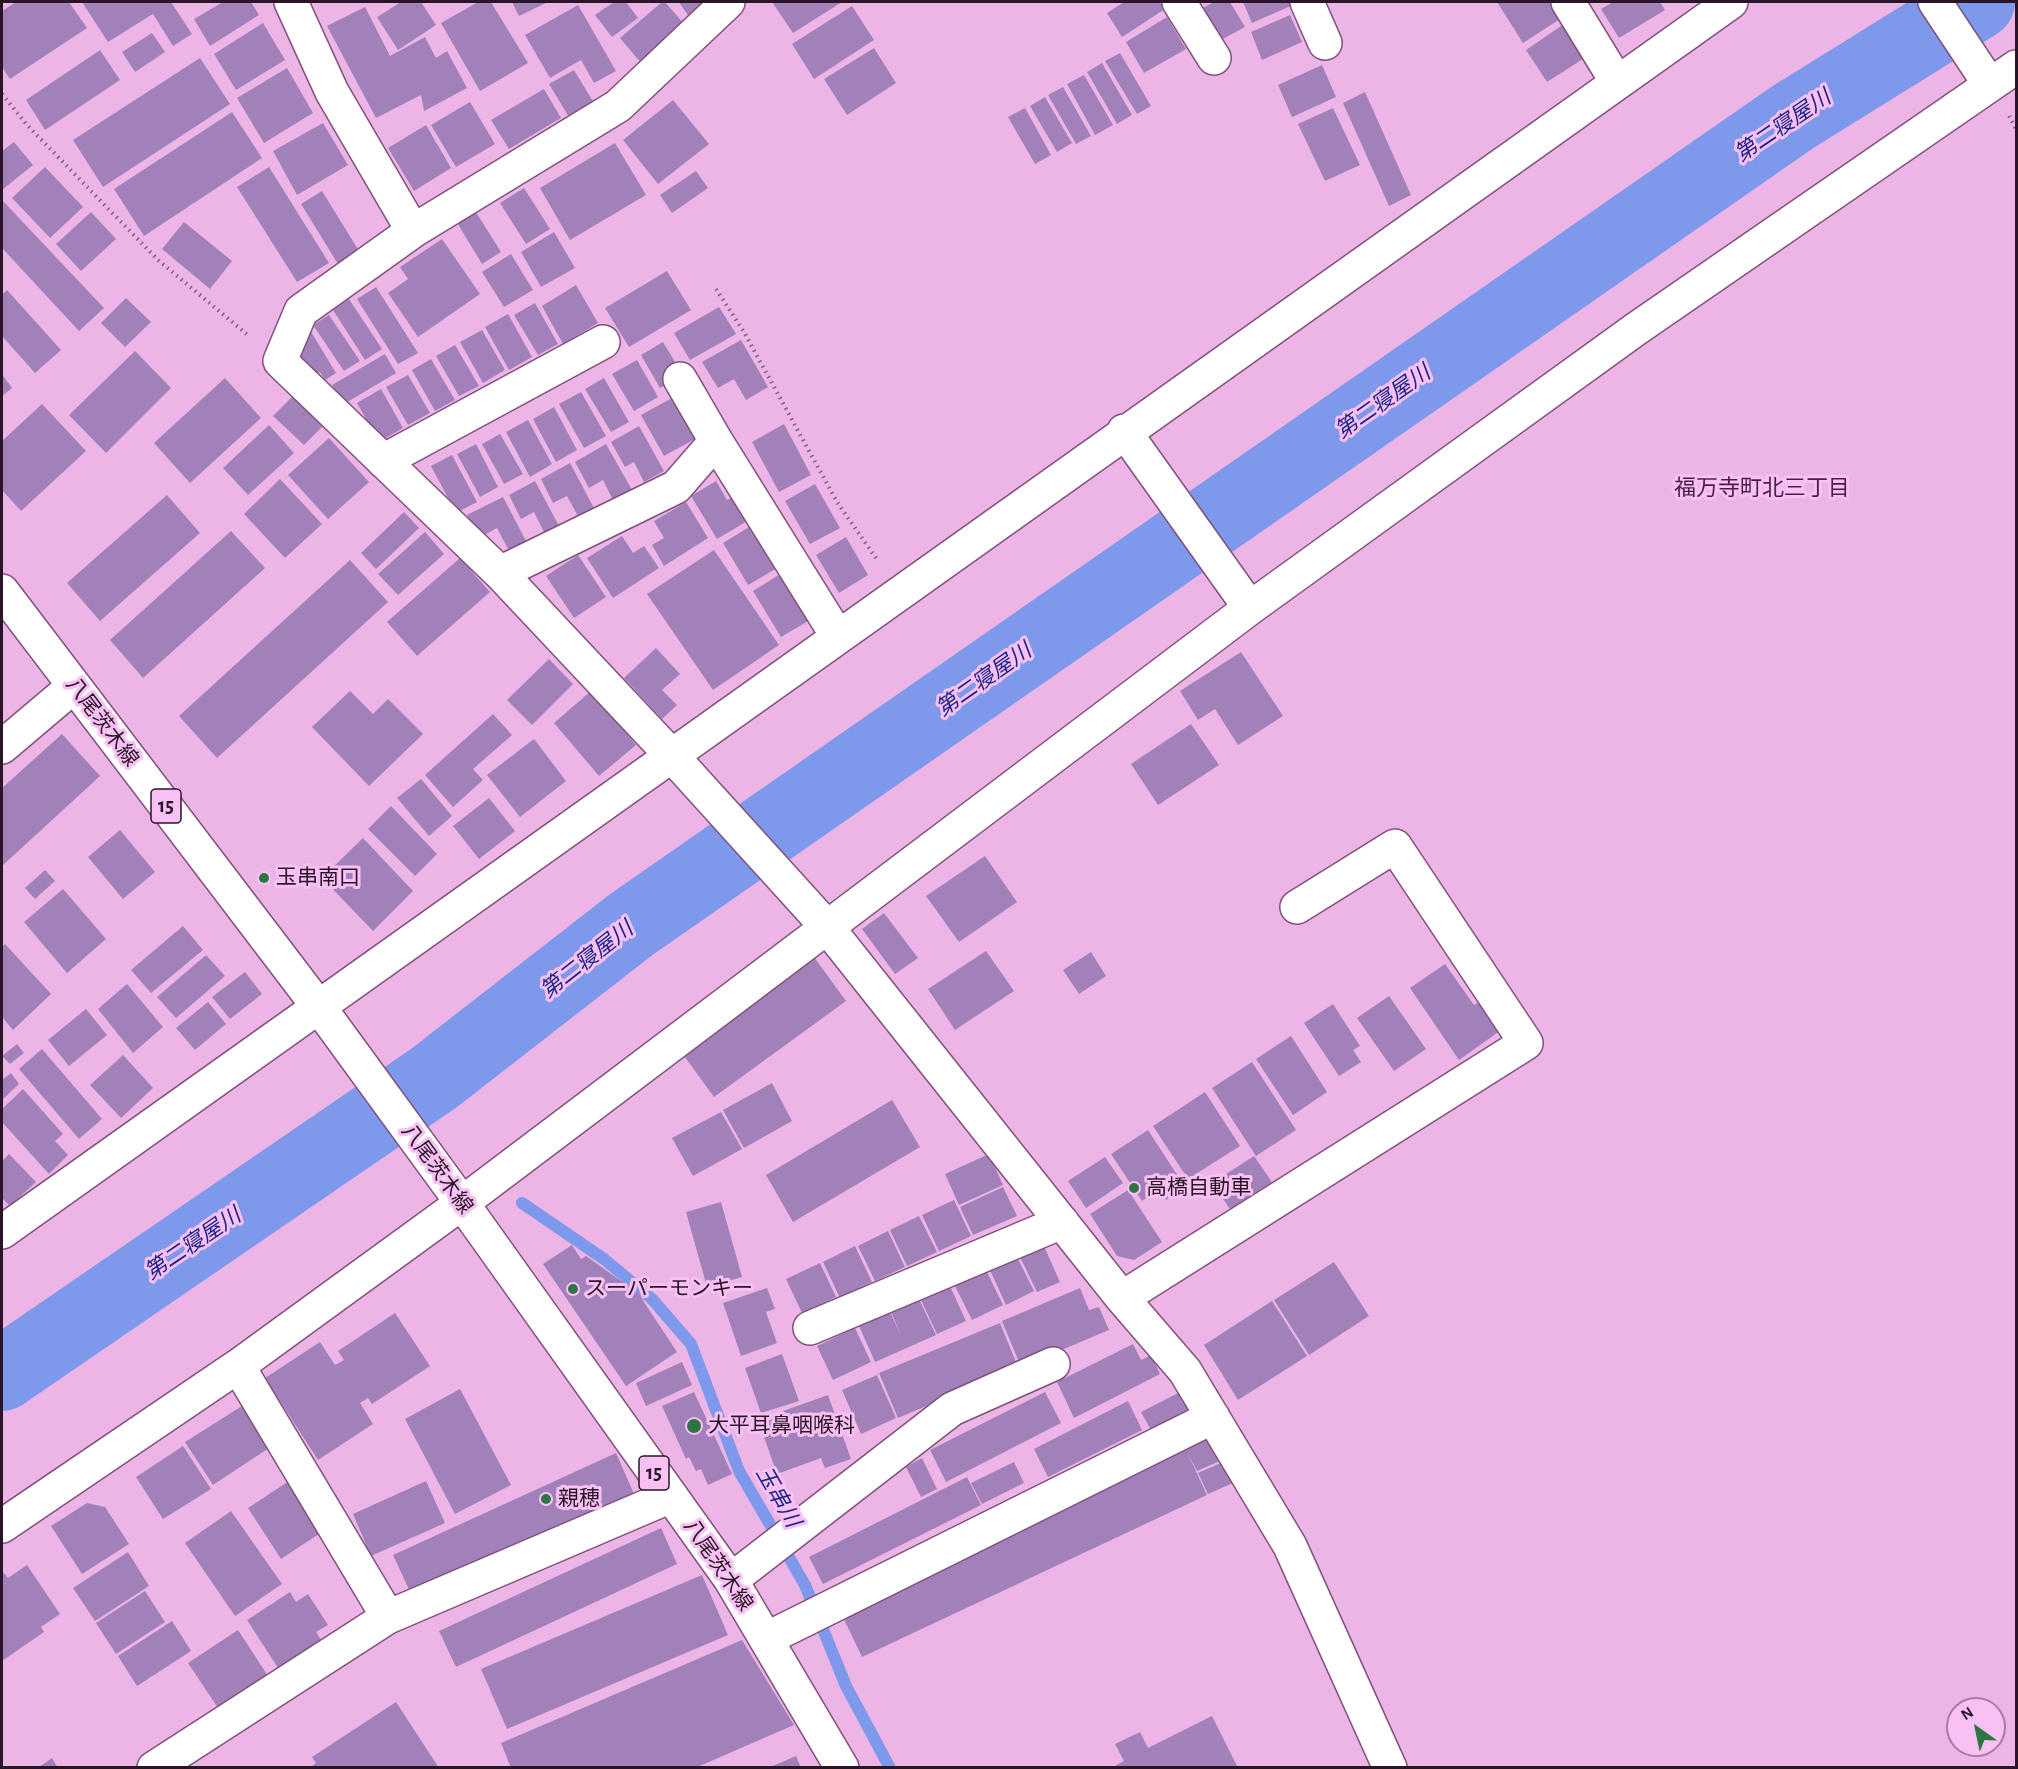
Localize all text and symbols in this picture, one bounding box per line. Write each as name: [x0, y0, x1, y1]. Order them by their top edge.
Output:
water label: 第二寝屋川: [1730, 84, 1836, 168]
water label: 第二寝屋川: [1330, 360, 1436, 444]
district label: 福万寺町北三丁目: [1674, 475, 1850, 501]
water label: 第二寝屋川: [931, 638, 1037, 722]
street label: 八尾茨木線: [60, 672, 144, 772]
road number: 15: [151, 789, 181, 823]
place label: 玉串南口: [276, 865, 360, 891]
marker: 玉串南口: [257, 871, 271, 885]
water label: 第二寝屋川: [536, 916, 638, 1004]
street label: 八尾茨木線: [396, 1119, 478, 1219]
place label: 高橋自動車: [1146, 1175, 1251, 1201]
marker: 高橋自動車: [1127, 1181, 1141, 1195]
water label: 第二寝屋川: [140, 1202, 246, 1286]
place label: スーパーモンキー: [585, 1276, 753, 1302]
marker: スーパーモンキー: [566, 1282, 580, 1296]
place label: 大平耳鼻咽喉科: [708, 1413, 855, 1439]
marker: 大平耳鼻咽喉科: [685, 1417, 703, 1435]
road number: 15: [639, 1456, 669, 1490]
water label: 玉串川: [750, 1462, 806, 1532]
place label: 親穂: [558, 1486, 600, 1512]
marker: 親穂: [539, 1492, 553, 1506]
street label: 八尾茨木線: [678, 1514, 758, 1616]
north arrow: [1946, 1697, 2006, 1757]
text: N: [1958, 1704, 1976, 1723]

